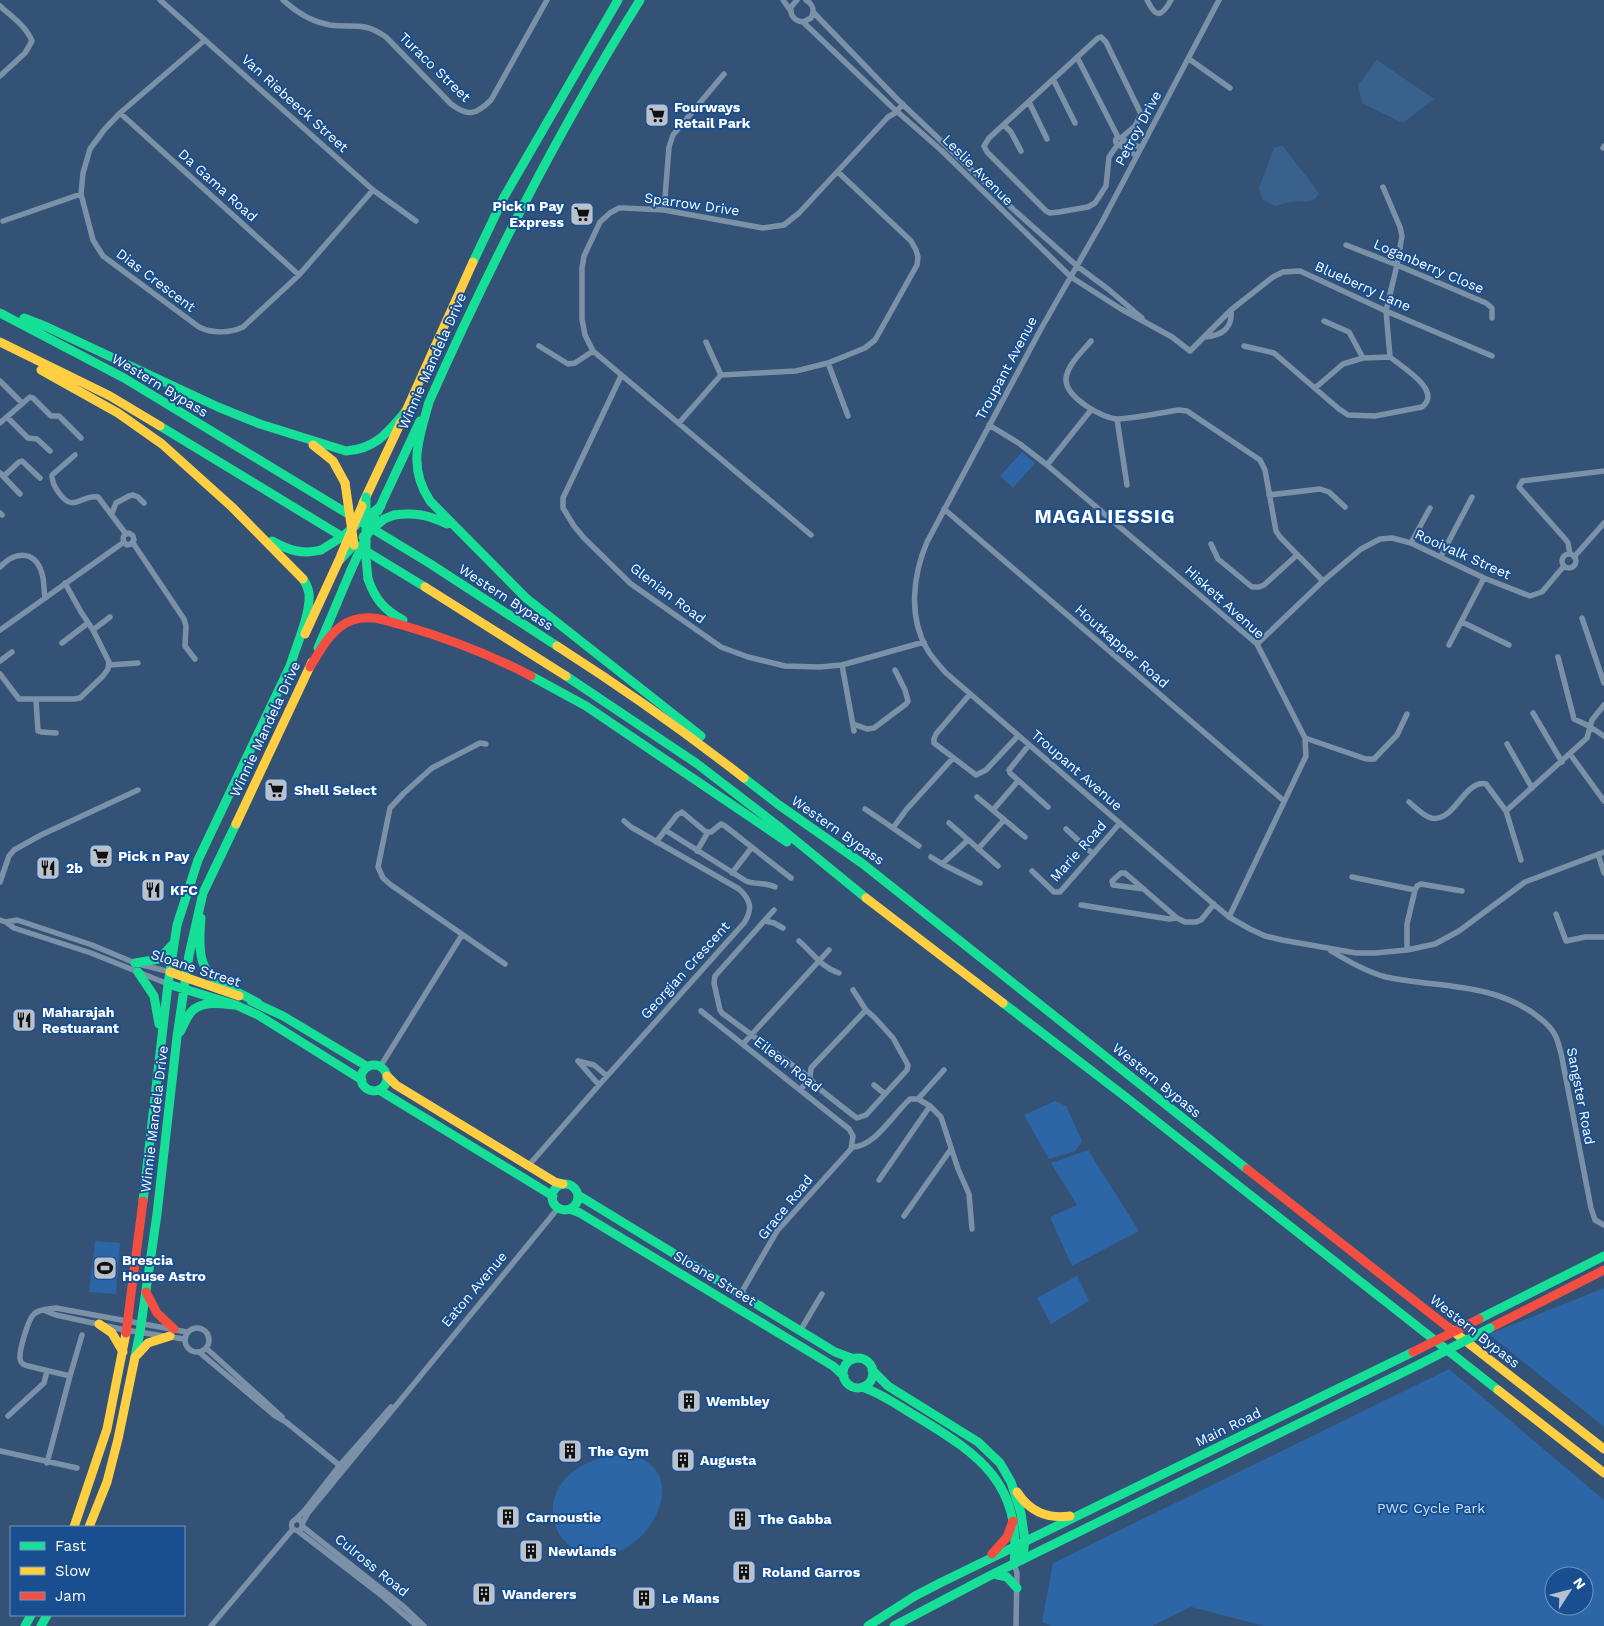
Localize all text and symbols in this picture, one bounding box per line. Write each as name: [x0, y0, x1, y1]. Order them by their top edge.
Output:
street label: Turaco Street: [396, 29, 474, 105]
street label: Van Riebeeck Street: [238, 51, 352, 155]
street label: Petroy Drive: [1112, 88, 1164, 168]
place label: Fourways Retail Park: [674, 99, 751, 131]
supermarket icon: Fourways Retail Park: [644, 102, 670, 128]
street label: Leslie Avenue: [939, 131, 1017, 209]
street label: Da Gama Road: [175, 145, 261, 225]
street label: Sparrow Drive: [643, 189, 741, 219]
place label: Pick n Pay Express: [493, 198, 565, 230]
supermarket icon: Pick n Pay Express: [569, 201, 595, 227]
street label: Loganberry Close: [1371, 236, 1487, 296]
street label: Dias Crescent: [113, 245, 199, 315]
street label: Blueberry Lane: [1313, 258, 1413, 314]
street label: Winnie Mandela Drive: [395, 290, 469, 432]
street label: Troupant Avenue: [972, 314, 1040, 422]
street label: Western Bypass: [109, 350, 211, 420]
district label: MAGALIESSIG: [1034, 505, 1176, 528]
street label: Rooivalk Street: [1412, 526, 1514, 582]
street label: Glenian Road: [627, 559, 709, 627]
street label: Western Bypass: [456, 561, 556, 633]
street label: Hiskett Avenue: [1182, 562, 1268, 642]
street label: Houtkapper Road: [1072, 601, 1172, 691]
street label: Winnie Mandela Drive: [226, 659, 304, 799]
street label: Troupant Avenue: [1028, 726, 1126, 814]
supermarket icon: Shell Select: [263, 777, 289, 803]
place label: Shell Select: [294, 782, 377, 798]
street label: Western Bypass: [789, 792, 887, 868]
street label: Marie Road: [1047, 817, 1109, 885]
supermarket icon: Pick n Pay: [88, 843, 114, 869]
place label: Pick n Pay: [118, 848, 190, 864]
restaurant icon: 2b: [35, 855, 61, 881]
place label: 2b: [66, 860, 83, 876]
restaurant icon: KFC: [140, 877, 166, 903]
place label: KFC: [170, 882, 198, 898]
street label: Georgian Crescent: [637, 918, 733, 1022]
street label: Sloane Street: [149, 946, 243, 990]
place label: Maharajah Restuarant: [42, 1004, 119, 1036]
restaurant icon: Maharajah Restuarant: [11, 1007, 37, 1033]
street label: Eileen Road: [751, 1033, 825, 1095]
street label: Western Bypass: [1109, 1039, 1205, 1121]
street label: Winnie Mandela Drive: [137, 1045, 171, 1193]
street label: Sangster Road: [1564, 1046, 1598, 1146]
street label: Grace Road: [754, 1171, 816, 1243]
street label: Sloane Street: [671, 1247, 759, 1309]
street label: Eaton Avenue: [438, 1248, 510, 1330]
place label: Brescia House Astro: [122, 1252, 206, 1284]
sports icon: Brescia House Astro: [92, 1255, 118, 1281]
street label: Western Bypass: [1427, 1291, 1523, 1371]
building icon: Wembley: [676, 1388, 702, 1414]
place label: Wembley: [706, 1393, 770, 1409]
street label: Main Road: [1193, 1404, 1263, 1450]
building icon: The Gym: [557, 1438, 583, 1464]
place label: The Gym: [588, 1443, 649, 1459]
building icon: Augusta: [670, 1447, 696, 1473]
place label: Augusta: [700, 1452, 757, 1468]
park label: PWC Cycle Park: [1377, 1500, 1485, 1516]
building icon: Carnoustie: [495, 1504, 521, 1530]
building icon: The Gabba: [727, 1506, 753, 1532]
place label: Carnoustie: [526, 1509, 601, 1525]
place label: The Gabba: [758, 1511, 833, 1527]
legend: [10, 1526, 185, 1616]
street label: Culross Road: [332, 1530, 412, 1600]
text: Fast: [55, 1537, 87, 1555]
building icon: Newlands: [518, 1538, 544, 1564]
place label: Newlands: [548, 1543, 617, 1559]
building icon: Roland Garros: [731, 1559, 757, 1585]
text: Slow: [55, 1562, 91, 1580]
place label: Roland Garros: [762, 1564, 861, 1580]
north arrow: [1544, 1566, 1594, 1616]
text: N: [1570, 1574, 1589, 1592]
building icon: Wanderers: [471, 1581, 497, 1607]
building icon: Le Mans: [631, 1585, 657, 1611]
place label: Wanderers: [502, 1586, 577, 1602]
text: Jam: [55, 1587, 86, 1605]
place label: Le Mans: [662, 1590, 720, 1606]

